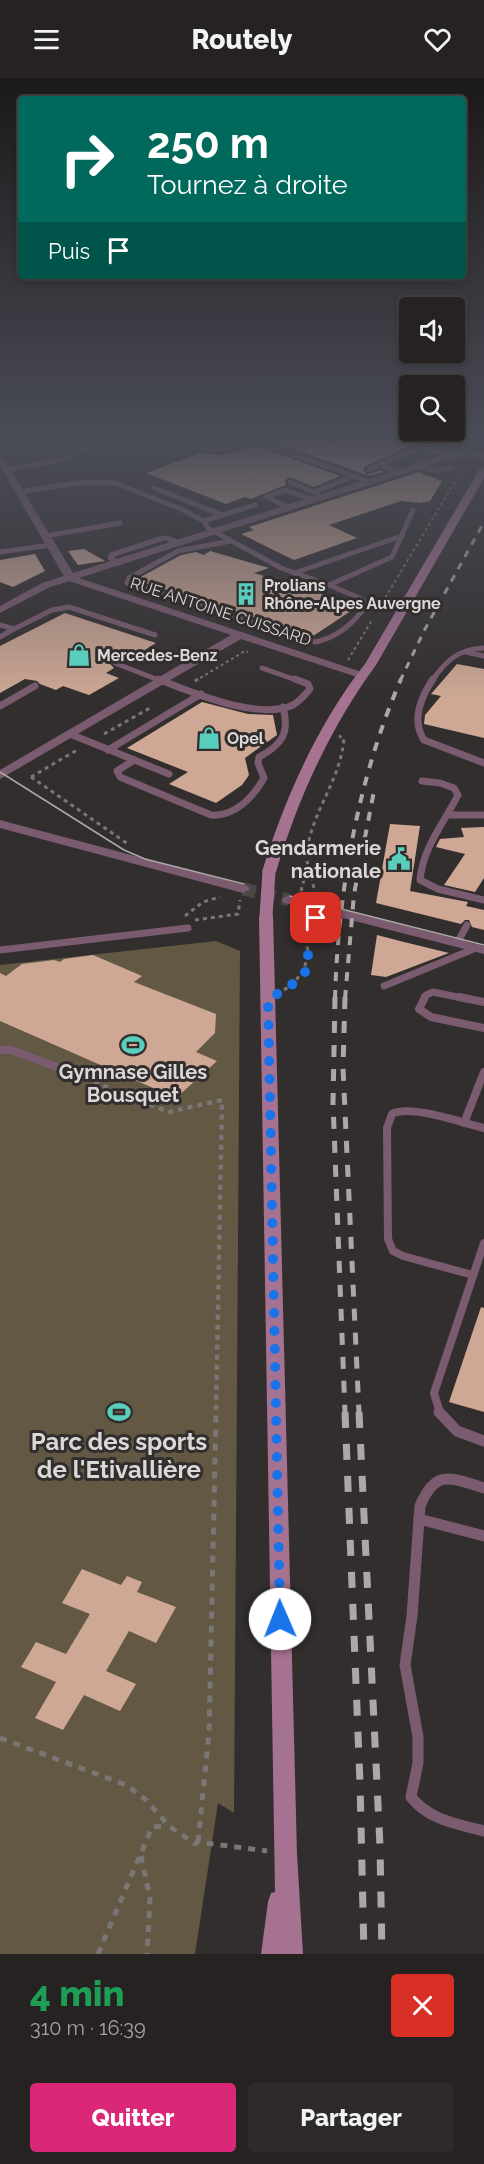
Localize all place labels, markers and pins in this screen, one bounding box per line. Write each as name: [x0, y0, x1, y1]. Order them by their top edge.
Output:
place label: Prolians Rhône-Alpes Auvergne: [264, 576, 441, 613]
building icon: Prolians Rhône-Alpes Auvergne: [233, 581, 259, 607]
shop icon: Mercedes-Benz: [66, 642, 92, 668]
place label: Mercedes-Benz: [97, 646, 218, 665]
shop icon: Opel: [196, 725, 222, 751]
place label: Opel: [227, 729, 265, 748]
place label: Gendarmerie nationale: [255, 836, 381, 883]
public building icon: Gendarmerie nationale: [386, 846, 412, 872]
pin: [290, 892, 341, 943]
sports icon: Gymnase Gilles Bousquet: [120, 1032, 146, 1058]
place label: Gymnase Gilles Bousquet: [59, 1060, 207, 1107]
sports icon: Parc des sports de l'Etivallière: [106, 1399, 132, 1425]
place label: Parc des sports de l'Etivallière: [31, 1427, 207, 1484]

